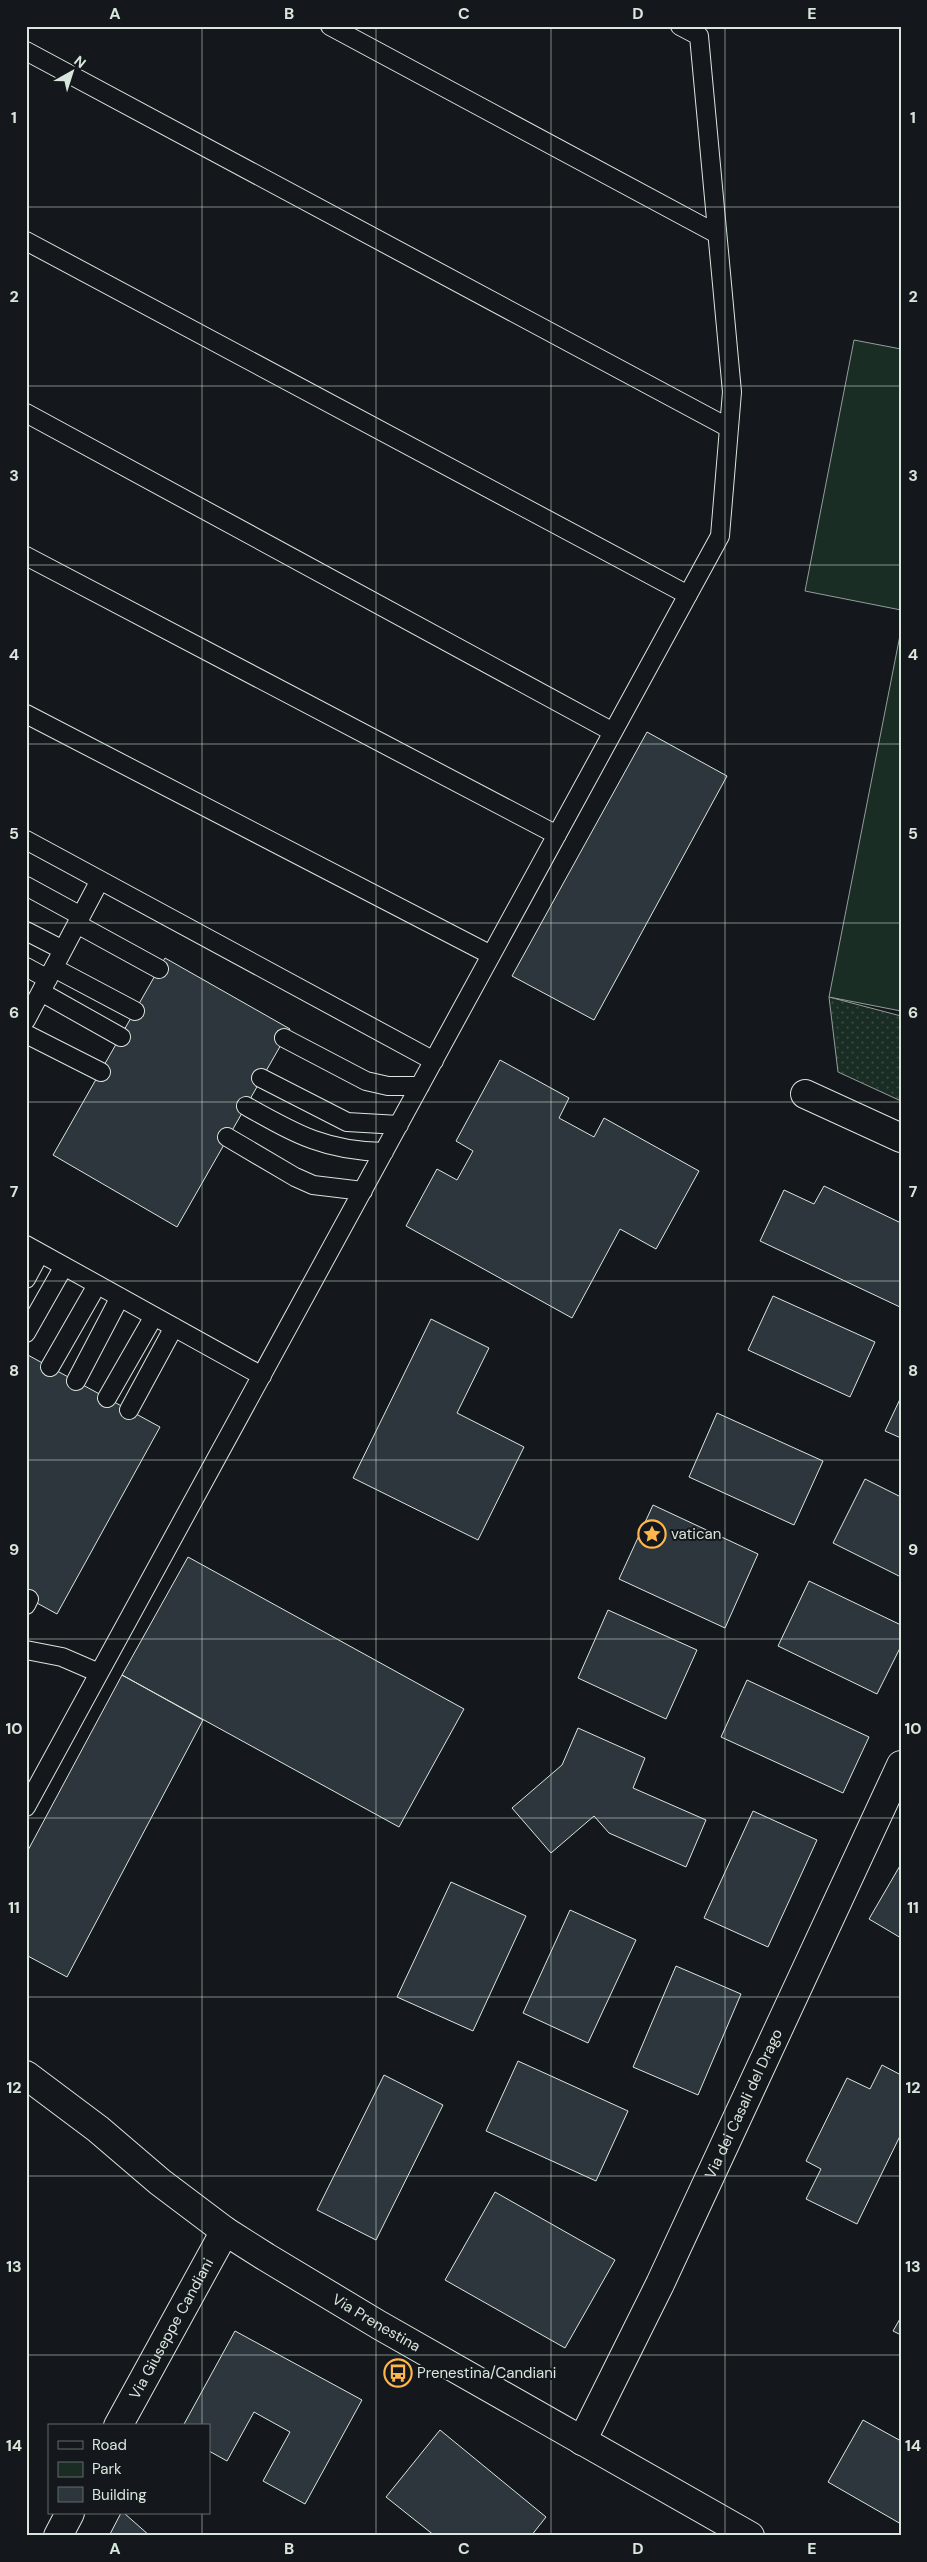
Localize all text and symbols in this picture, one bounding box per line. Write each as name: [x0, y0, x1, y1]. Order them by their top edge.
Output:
text: A: [109, 3, 121, 24]
text: B: [284, 3, 294, 24]
text: C: [458, 3, 470, 24]
text: D: [632, 3, 644, 24]
text: E: [807, 3, 817, 24]
north arrow: [48, 48, 98, 98]
text: N: [71, 52, 90, 72]
text: 1: [11, 107, 17, 128]
text: 1: [910, 107, 916, 128]
text: 2: [9, 286, 19, 307]
text: 2: [908, 286, 918, 307]
text: 3: [9, 465, 19, 486]
text: 3: [908, 465, 918, 486]
text: 4: [9, 644, 19, 665]
text: 4: [908, 644, 918, 665]
text: 5: [9, 823, 19, 844]
text: 5: [908, 823, 918, 844]
text: 6: [9, 1002, 19, 1023]
text: 6: [908, 1002, 918, 1023]
text: 7: [10, 1181, 19, 1202]
text: 7: [909, 1181, 918, 1202]
text: 8: [9, 1360, 19, 1381]
text: 8: [908, 1360, 918, 1381]
place icon: vatican: [637, 1519, 667, 1549]
place label: vatican: [671, 1524, 721, 1544]
text: 9: [9, 1539, 19, 1560]
text: 9: [908, 1539, 918, 1560]
text: 10: [5, 1718, 23, 1739]
text: 10: [904, 1718, 922, 1739]
text: 11: [8, 1897, 20, 1918]
text: 11: [907, 1897, 919, 1918]
street label: Via dei Casali del Drago: [700, 2025, 787, 2182]
text: 12: [6, 2077, 22, 2098]
text: 12: [905, 2077, 921, 2098]
street label: Via Giuseppe Candiani: [125, 2255, 218, 2403]
text: 13: [6, 2256, 22, 2277]
text: 13: [905, 2256, 921, 2277]
street label: Via Prenestina: [329, 2289, 424, 2356]
bus stop icon: Prenestina/Candiani: [383, 2358, 413, 2388]
place label: Prenestina/Candiani: [417, 2363, 556, 2383]
legend: [48, 2424, 210, 2514]
text: 14: [6, 2435, 22, 2456]
text: Road: [92, 2435, 127, 2455]
text: 14: [905, 2435, 921, 2456]
text: Park: [92, 2459, 122, 2479]
text: Building: [92, 2485, 147, 2505]
text: A: [109, 2538, 121, 2559]
text: B: [284, 2538, 294, 2559]
text: C: [458, 2538, 470, 2559]
text: D: [632, 2538, 644, 2559]
text: E: [807, 2538, 817, 2559]

